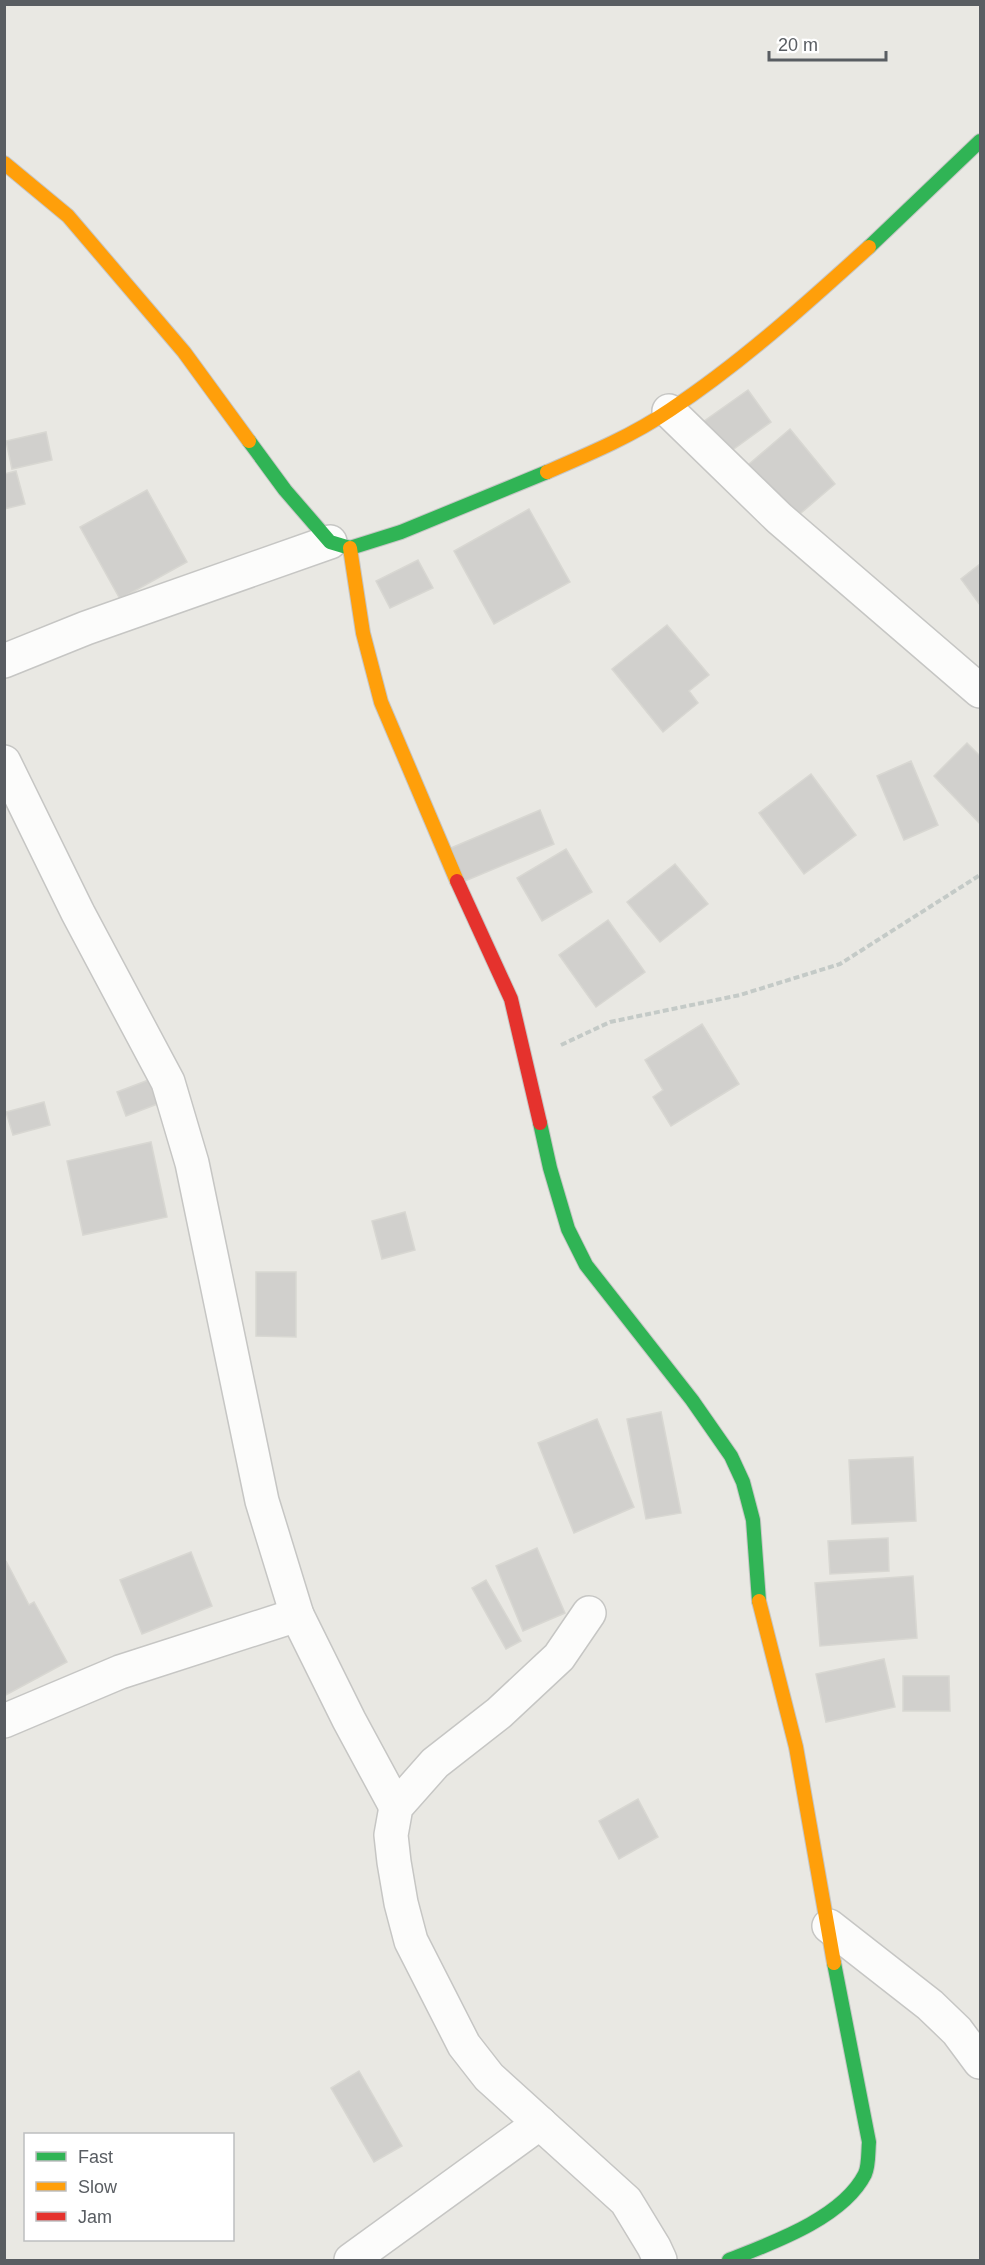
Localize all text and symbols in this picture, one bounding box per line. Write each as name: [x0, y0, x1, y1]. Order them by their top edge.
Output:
scale bar: [769, 24, 886, 62]
text: 20 m: [778, 35, 818, 55]
legend: [24, 2133, 234, 2241]
text: Fast: [78, 2147, 113, 2167]
text: Slow: [78, 2177, 118, 2197]
text: Jam: [78, 2207, 112, 2227]

